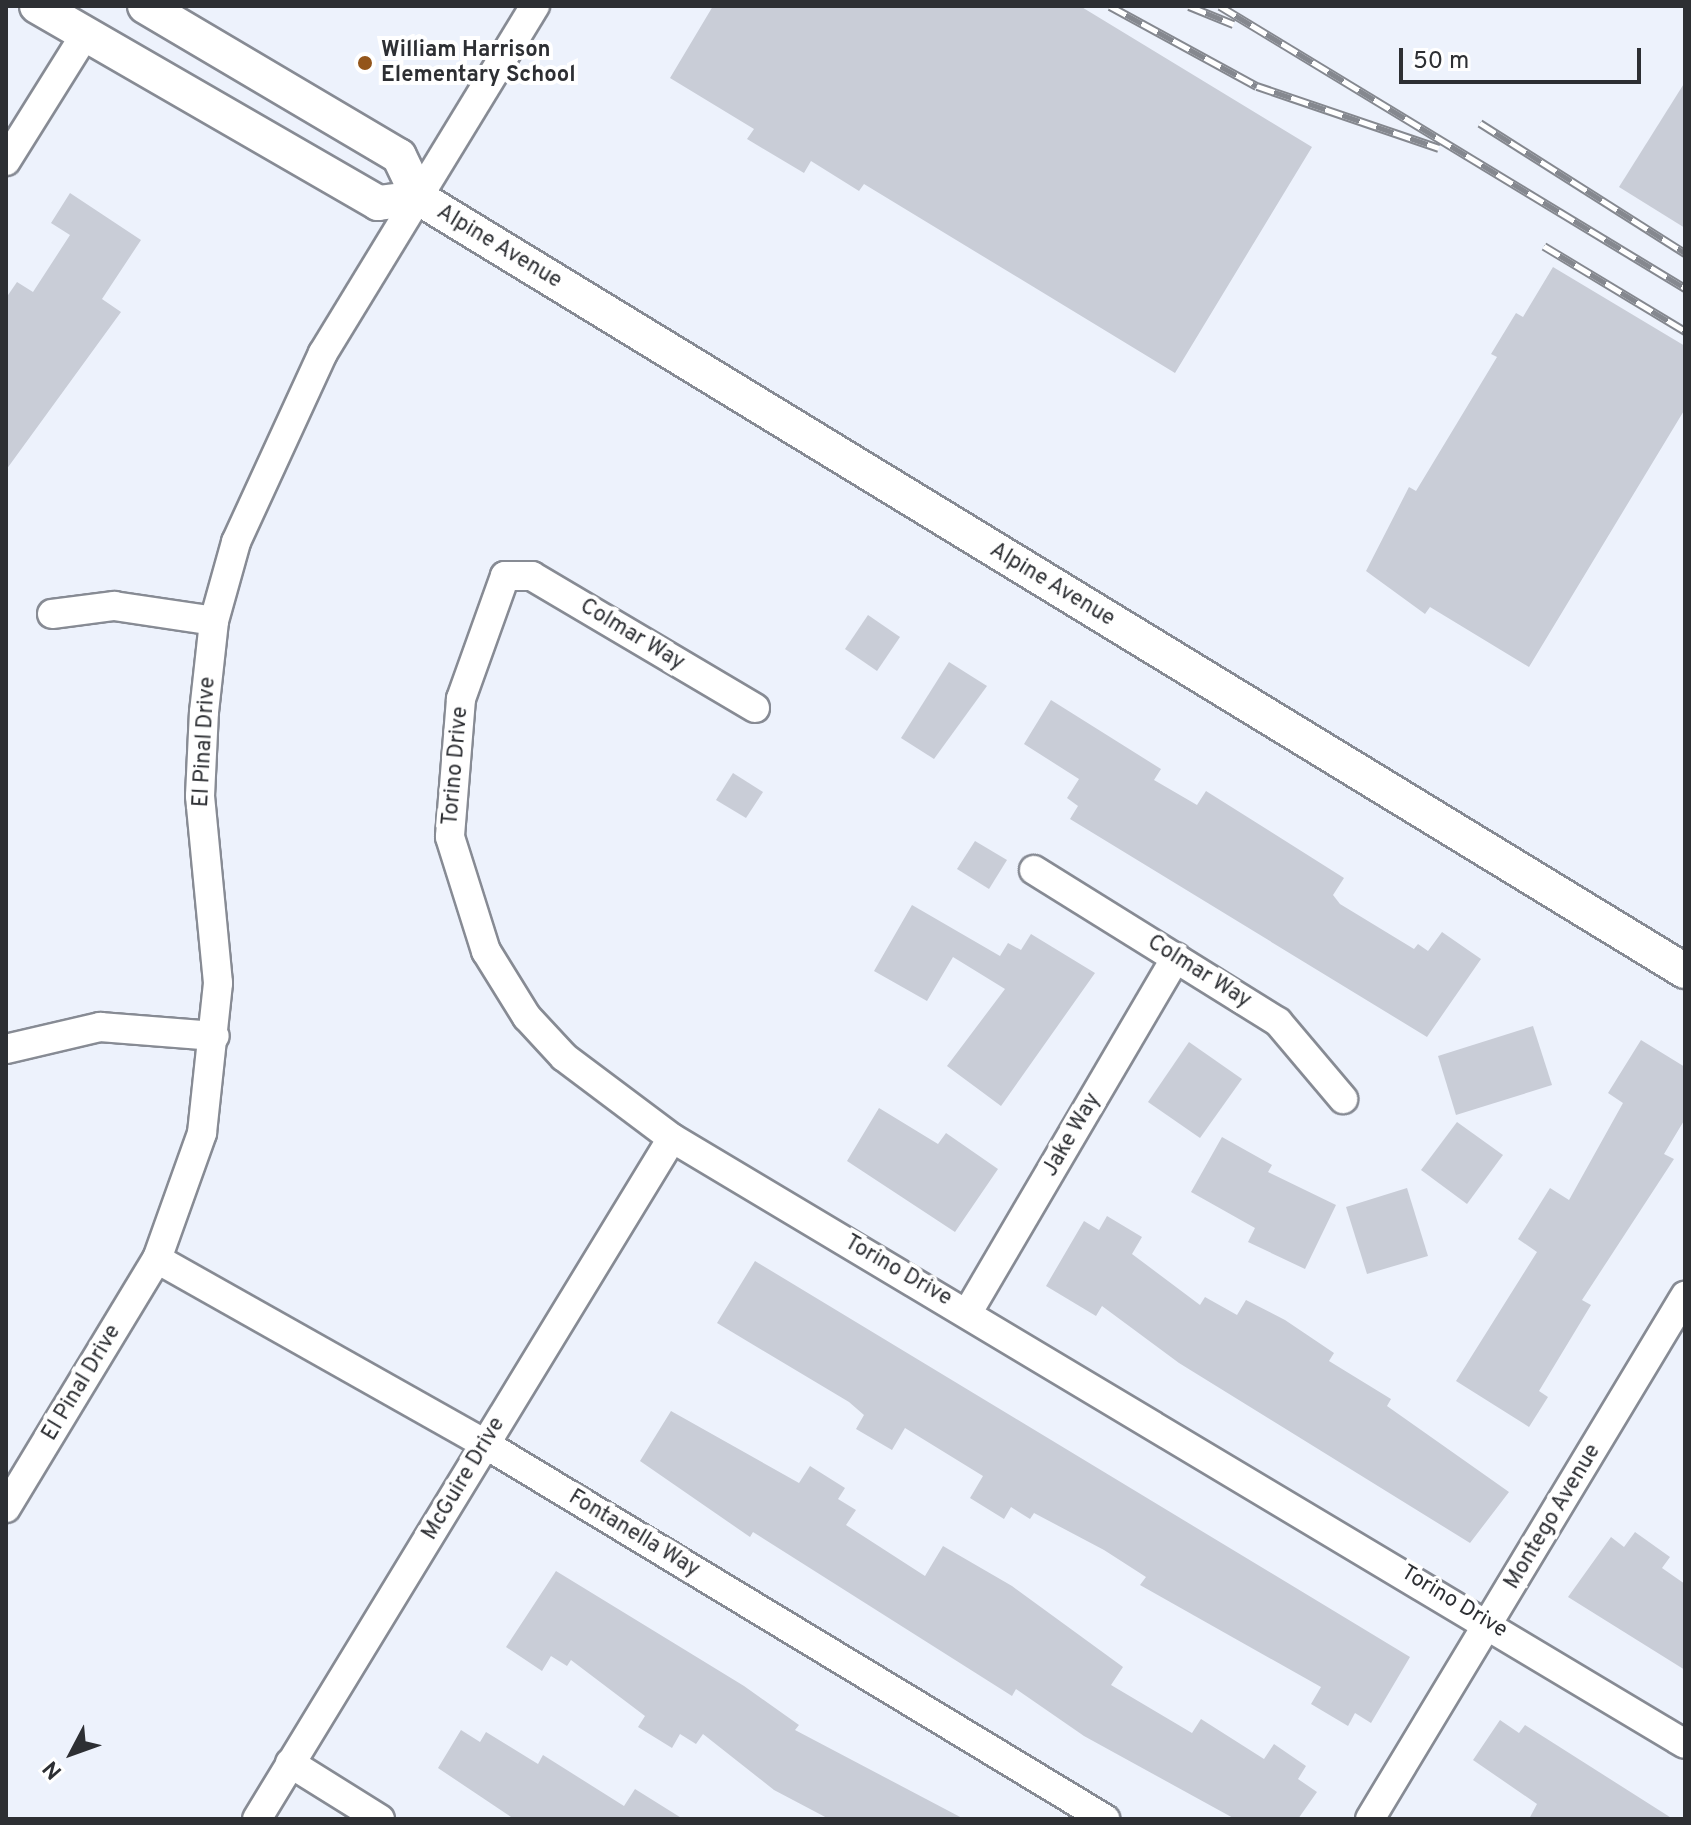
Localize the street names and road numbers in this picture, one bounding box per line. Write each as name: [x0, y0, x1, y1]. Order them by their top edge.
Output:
street label: Alpine Avenue: [431, 199, 567, 295]
street label: Alpine Avenue: [984, 537, 1120, 633]
street label: Colmar Way: [575, 593, 689, 677]
street label: El Pinal Drive: [188, 676, 222, 808]
street label: Torino Drive: [438, 705, 474, 827]
street label: Colmar Way: [1142, 930, 1256, 1014]
street label: Jake Way: [1037, 1088, 1107, 1182]
street label: Torino Drive: [840, 1230, 956, 1312]
street label: El Pinal Drive: [37, 1320, 127, 1446]
street label: McGuire Drive: [417, 1413, 511, 1545]
street label: Montego Avenue: [1499, 1439, 1607, 1595]
street label: Fontanella Way: [563, 1484, 705, 1584]
street label: Torino Drive: [1396, 1560, 1512, 1644]

